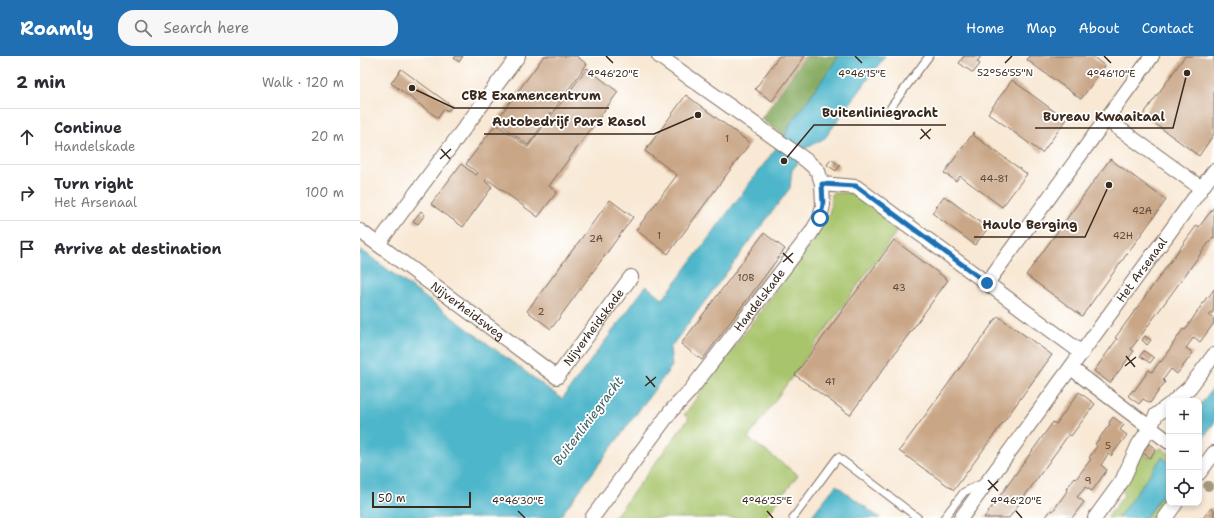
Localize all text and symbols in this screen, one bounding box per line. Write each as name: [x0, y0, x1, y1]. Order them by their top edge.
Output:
search box: [118, 10, 398, 46]
text: Roamly: [20, 16, 94, 41]
icon: search: [132, 17, 154, 39]
text: Search here: [164, 18, 249, 38]
text: Home: [966, 19, 1005, 37]
text: Map: [1027, 19, 1057, 37]
text: About: [1079, 19, 1120, 37]
text: Contact: [1142, 19, 1194, 37]
text: 52°56'55"N: [977, 66, 1033, 79]
text: 4°46'20"E: [587, 67, 639, 80]
text: 4°46'15"E: [838, 67, 886, 80]
text: 4°46'10"E: [1086, 67, 1136, 80]
text: 2 min: [16, 71, 66, 93]
text: Walk · 120 m: [262, 74, 344, 91]
callout: CBR Examencentrum: [454, 83, 609, 108]
text: CBR Examencentrum: [461, 87, 601, 104]
callout: Buitenliniegracht: [814, 100, 946, 125]
callout: Bureau Kwaaitaal: [1035, 103, 1173, 128]
text: Buitenliniegracht: [822, 104, 938, 121]
text: Bureau Kwaaitaal: [1043, 108, 1165, 125]
callout: Autobedrijf Pars Rasol: [484, 109, 654, 134]
text: Autobedrijf Pars Rasol: [492, 113, 646, 130]
text: Continue: [54, 118, 122, 138]
icon: ahead: [16, 126, 38, 148]
text: 20 m: [311, 128, 344, 145]
house number: 1: [725, 132, 729, 145]
text: Handelskade: [54, 138, 135, 155]
house number: 44-81: [980, 172, 1008, 185]
text: Turn right: [54, 174, 134, 194]
icon: right: [16, 182, 38, 204]
text: 100 m: [305, 184, 344, 201]
text: Het Arsenaal: [54, 194, 137, 211]
house number: 42A: [1132, 204, 1152, 217]
route start: [811, 209, 829, 227]
callout: Haulo Berging: [974, 212, 1085, 237]
text: Haulo Berging: [983, 216, 1078, 233]
house number: 1: [657, 229, 661, 242]
house number: 42H: [1113, 229, 1133, 242]
house number: 2A: [589, 232, 603, 245]
street label: Het Arsenaal: [1113, 234, 1171, 306]
icon: arrive: [16, 238, 38, 260]
text: Arrive at destination: [54, 239, 222, 259]
street label: Handelskade: [730, 265, 789, 335]
house number: 10B: [738, 271, 755, 284]
route end: [978, 274, 996, 292]
street label: Nijverheidsweg: [427, 278, 508, 344]
house number: 43: [892, 281, 906, 294]
street label: Nijverheidskade: [560, 285, 628, 369]
house number: 2: [538, 305, 545, 318]
water label: Buitenliniegracht: [549, 373, 627, 469]
house number: 41: [825, 375, 835, 388]
map controls: [1166, 398, 1202, 506]
button: +: [1166, 398, 1202, 434]
button: −: [1166, 434, 1202, 470]
house number: 5: [1105, 439, 1111, 452]
button: locate: [1166, 470, 1202, 506]
house number: 9: [1085, 474, 1092, 487]
scale bar: [372, 490, 471, 509]
text: 50 m: [378, 491, 406, 506]
text: 4°46'30"E: [492, 494, 544, 507]
text: 4°46'25"E: [742, 494, 792, 507]
text: 4°46'20"E: [990, 494, 1042, 507]

